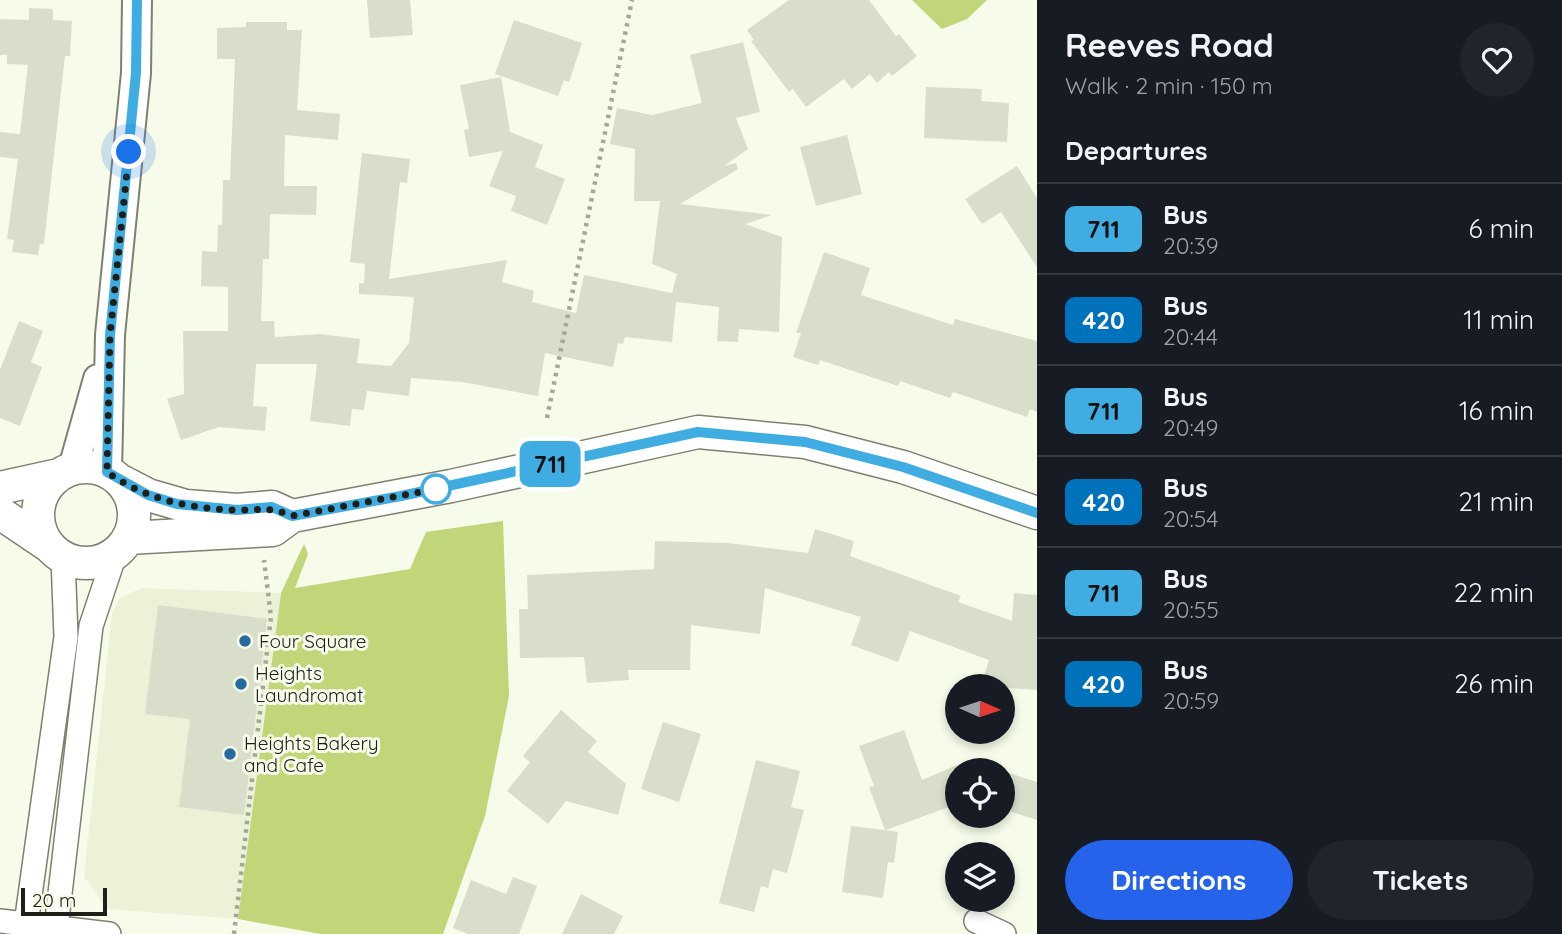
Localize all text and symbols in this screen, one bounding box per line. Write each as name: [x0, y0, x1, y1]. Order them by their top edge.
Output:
button: heart: [1460, 23, 1534, 97]
text: Reeves Road: [1065, 24, 1274, 65]
text: Walk · 2 min · 150 m: [1065, 71, 1273, 100]
your location: [111, 134, 146, 169]
text: Departures: [1065, 134, 1208, 167]
text: Bus: [1163, 198, 1208, 231]
text: 6 min: [1469, 212, 1534, 245]
text: 711: [1087, 214, 1120, 244]
text: 20:39: [1163, 231, 1219, 260]
text: Bus: [1163, 289, 1208, 322]
text: 11 min: [1463, 303, 1534, 336]
text: 420: [1082, 305, 1125, 335]
text: 20:44: [1163, 322, 1218, 351]
text: Bus: [1163, 380, 1208, 413]
text: 16 min: [1459, 394, 1534, 427]
text: 711: [1087, 396, 1120, 426]
text: 20:49: [1163, 413, 1218, 442]
line badge: 711: [510, 441, 590, 487]
text: 711: [534, 449, 566, 479]
text: Bus: [1163, 471, 1208, 504]
unlabelled marker: [421, 474, 451, 504]
text: 21 min: [1459, 485, 1534, 518]
text: 420: [1082, 487, 1125, 517]
text: 20:54: [1163, 504, 1218, 533]
text: Bus: [1163, 562, 1208, 595]
text: 22 min: [1454, 576, 1534, 609]
text: 711: [1087, 578, 1120, 608]
text: 20:55: [1163, 595, 1219, 624]
place label: Four Square: [259, 629, 366, 653]
marker: Four Square: [237, 633, 253, 649]
text: Bus: [1163, 653, 1208, 686]
place label: Heights Laundromat: [255, 661, 363, 707]
text: 26 min: [1454, 667, 1534, 700]
text: 420: [1082, 669, 1125, 699]
north arrow: [945, 674, 1015, 744]
map controls: [945, 674, 1015, 912]
marker: Heights Laundromat: [233, 676, 249, 692]
text: 20:59: [1163, 686, 1219, 715]
place label: Heights Bakery and Cafe: [244, 731, 379, 777]
marker: Heights Bakery and Cafe: [222, 746, 238, 762]
button: locate: [945, 758, 1015, 828]
button: Directions: [1065, 840, 1293, 920]
button: Tickets: [1307, 840, 1534, 920]
button: layers: [945, 842, 1015, 912]
scale bar: [21, 885, 107, 917]
text: 20 m: [32, 888, 76, 912]

